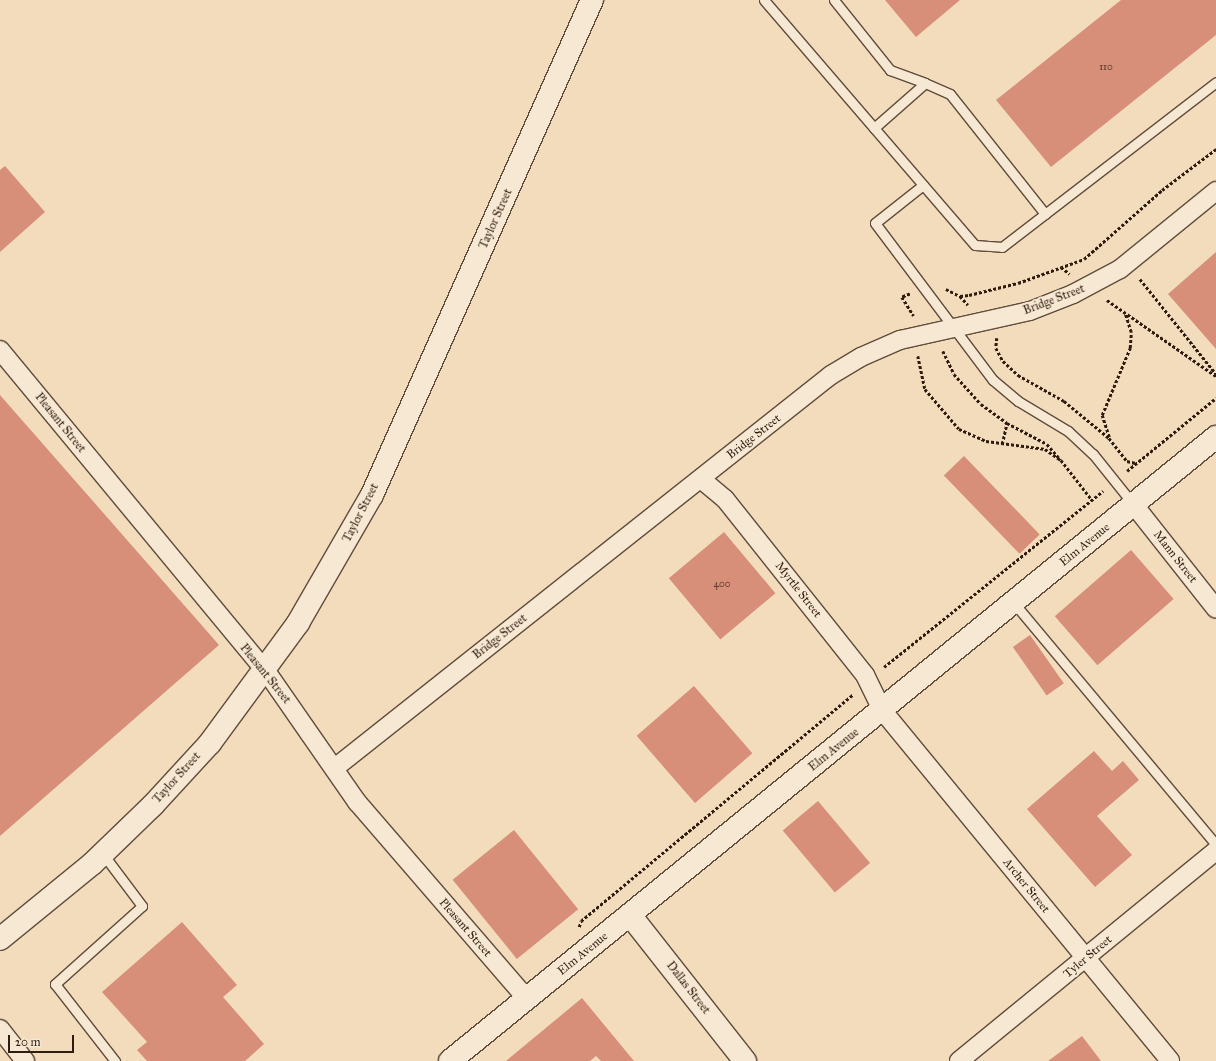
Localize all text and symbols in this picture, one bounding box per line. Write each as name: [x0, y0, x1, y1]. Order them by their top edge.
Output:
house number: 110: [1099, 62, 1113, 74]
street label: Taylor Street: [476, 187, 516, 251]
street label: Bridge Street: [1021, 282, 1087, 318]
street label: Pleasant Street: [32, 390, 88, 456]
street label: Bridge Street: [724, 411, 784, 463]
street label: Taylor Street: [340, 481, 382, 545]
street label: Elm Avenue: [1057, 520, 1113, 570]
street label: Mann Street: [1150, 528, 1200, 586]
street label: Myrtle Street: [772, 559, 824, 621]
house number: 400: [713, 579, 731, 591]
street label: Bridge Street: [470, 611, 530, 663]
street label: Pleasant Street: [237, 641, 293, 707]
street label: Elm Avenue: [806, 725, 862, 775]
street label: Taylor Street: [150, 749, 204, 807]
street label: Archer Street: [1000, 856, 1052, 916]
street label: Pleasant Street: [436, 896, 494, 960]
street label: Elm Avenue: [555, 929, 611, 979]
street label: Tyler Street: [1061, 933, 1115, 981]
street label: Dallas Street: [663, 959, 713, 1017]
scale bar: [10, 1027, 76, 1053]
text: 20 m: [15, 1035, 41, 1049]

